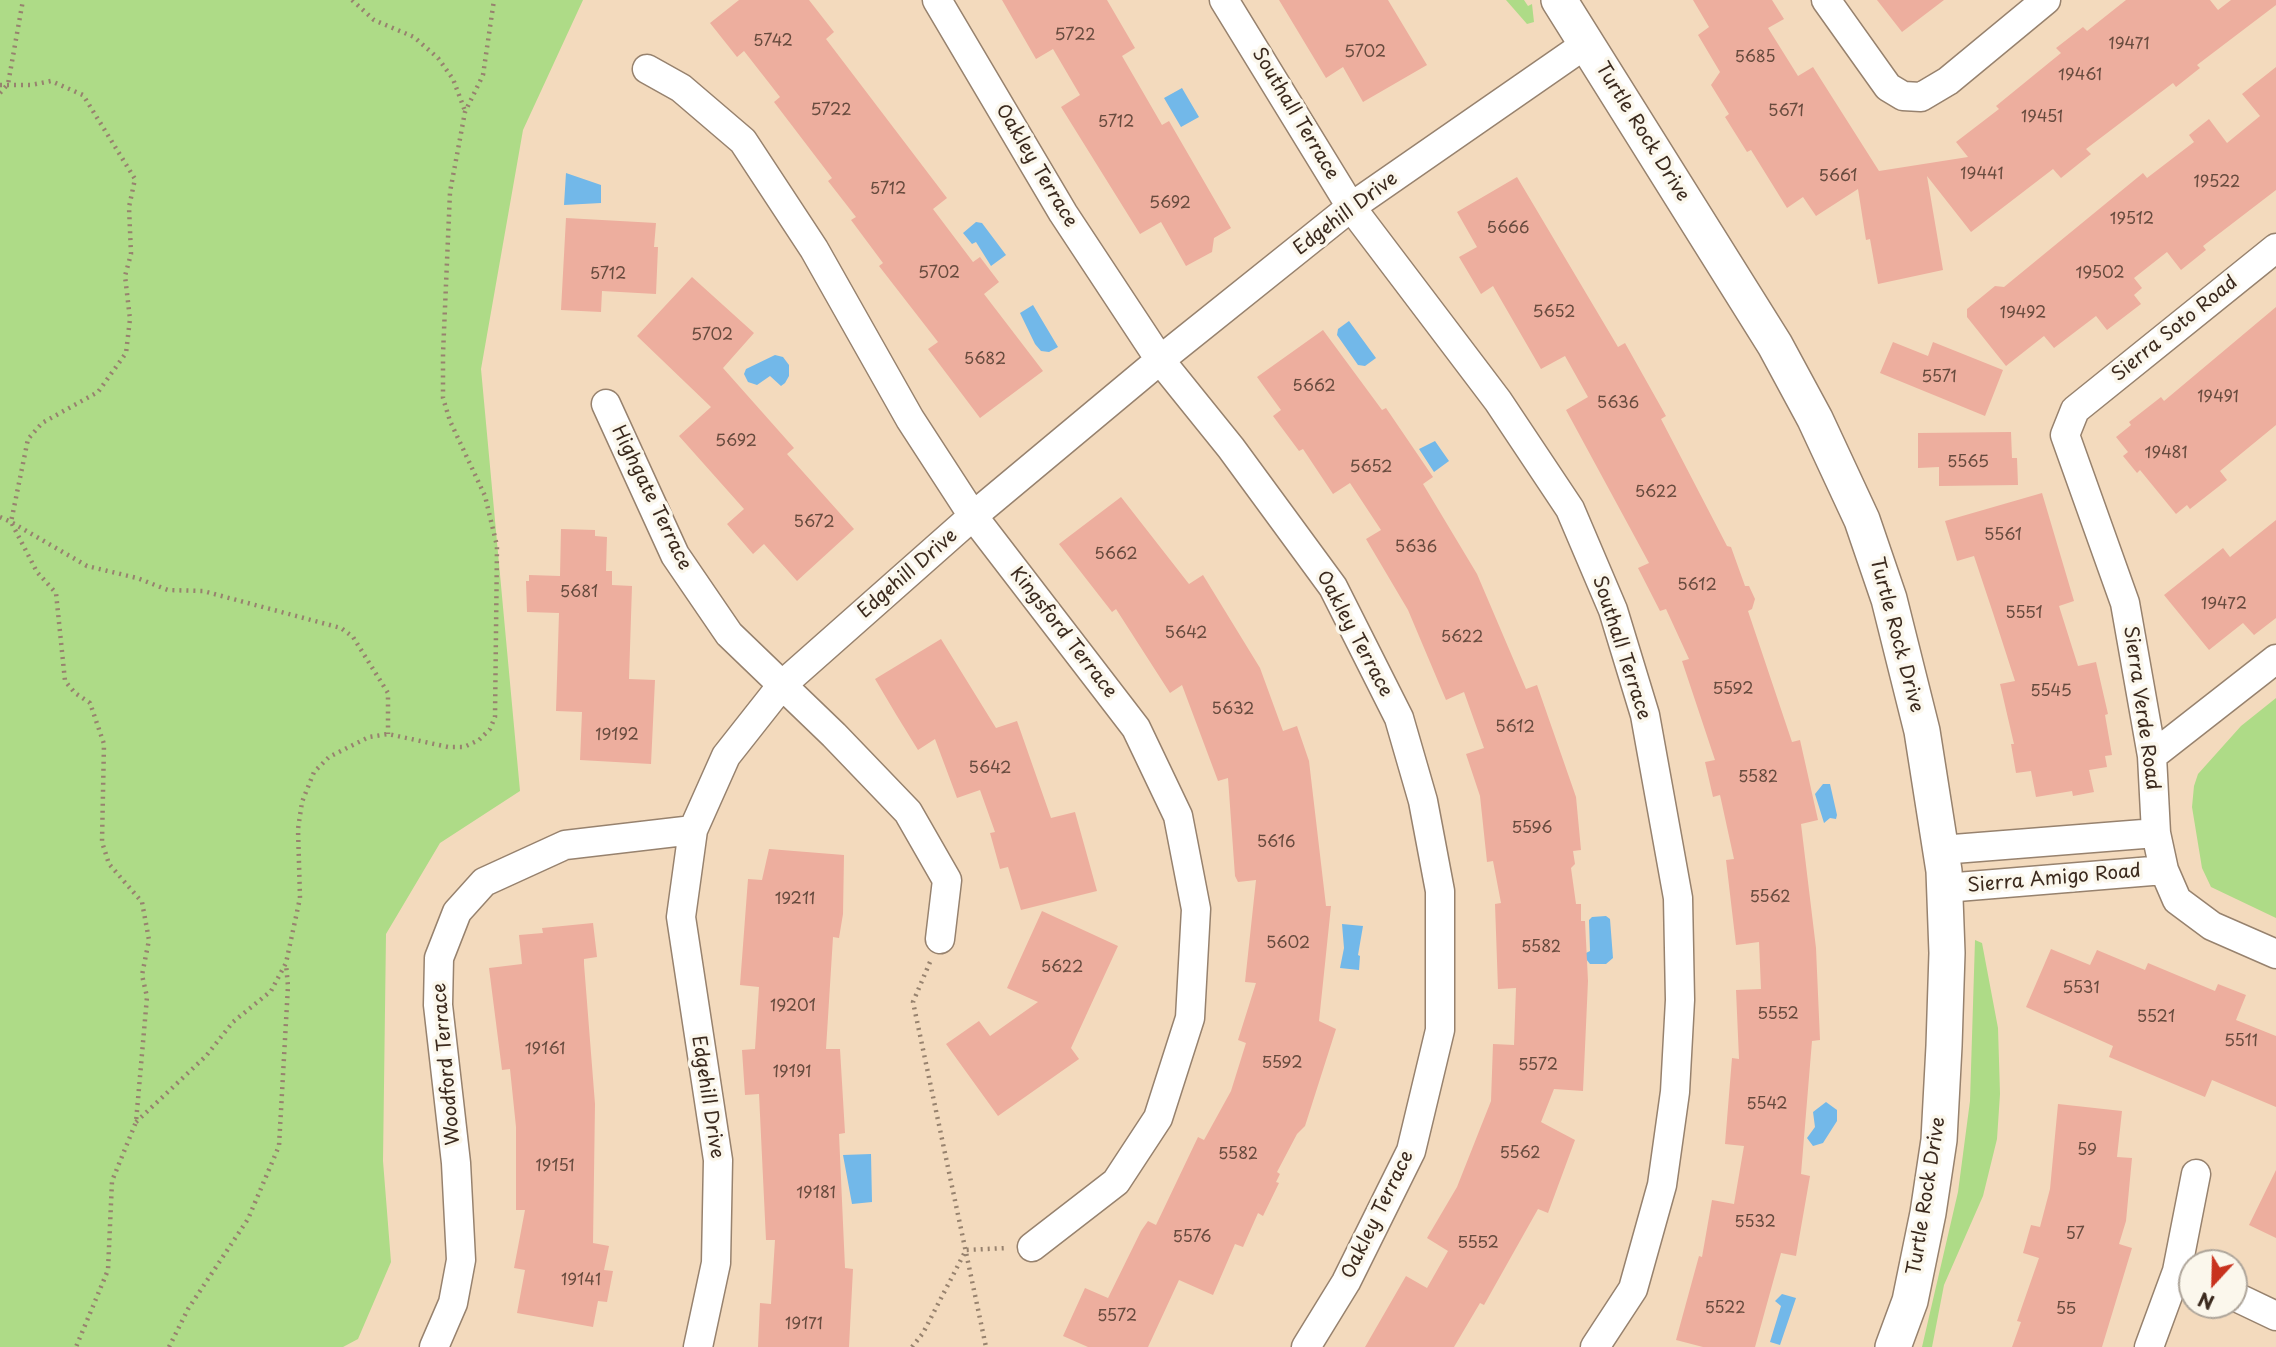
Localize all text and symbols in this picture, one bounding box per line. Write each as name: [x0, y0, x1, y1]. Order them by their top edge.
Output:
house number: 5722: [1054, 26, 1096, 46]
house number: 5742: [753, 32, 793, 52]
house number: 19471: [2109, 35, 2149, 55]
house number: 5702: [1344, 43, 1386, 63]
street label: Southall Terrace: [1247, 44, 1343, 184]
house number: 5685: [1734, 48, 1776, 68]
street label: Turtle Rock Drive: [1590, 58, 1694, 206]
house number: 19461: [2058, 66, 2102, 86]
street label: Oakley Terrace: [990, 100, 1082, 232]
house number: 5722: [810, 101, 852, 121]
house number: 5671: [1768, 102, 1804, 122]
house number: 19451: [2021, 108, 2063, 128]
house number: 5712: [1098, 113, 1134, 133]
house number: 19441: [1960, 165, 2004, 185]
house number: 5661: [1818, 167, 1858, 187]
street label: Edgehill Drive: [1290, 168, 1402, 260]
house number: 19522: [2194, 173, 2240, 193]
house number: 5712: [870, 180, 906, 200]
house number: 5692: [1149, 194, 1191, 214]
house number: 19512: [2110, 210, 2154, 230]
house number: 5666: [1486, 219, 1530, 239]
house number: 5702: [918, 264, 960, 284]
house number: 19502: [2075, 264, 2125, 284]
house number: 5712: [590, 265, 626, 285]
street label: Sierra Soto Road: [2108, 271, 2242, 387]
house number: 5652: [1533, 303, 1575, 323]
house number: 19492: [2000, 304, 2046, 324]
house number: 5702: [691, 326, 733, 346]
house number: 5682: [964, 350, 1006, 370]
house number: 5571: [1921, 368, 1957, 388]
house number: 5662: [1292, 377, 1336, 397]
house number: 19491: [2197, 388, 2239, 408]
house number: 5636: [1597, 394, 1639, 414]
street label: Highgate Terrace: [606, 422, 696, 574]
house number: 5692: [715, 432, 757, 452]
house number: 19481: [2145, 444, 2187, 464]
house number: 5565: [1947, 453, 1989, 473]
house number: 5652: [1350, 458, 1392, 478]
house number: 5622: [1635, 483, 1677, 503]
house number: 5672: [794, 513, 834, 533]
street label: Edgehill Drive: [854, 525, 962, 623]
house number: 5561: [1984, 526, 2022, 546]
house number: 5636: [1395, 538, 1437, 558]
house number: 5662: [1094, 545, 1138, 565]
street label: Turtle Rock Drive: [1864, 555, 1928, 715]
street label: Kingsford Terrace: [1005, 563, 1121, 703]
street label: Oakley Terrace: [1311, 567, 1397, 701]
street label: Southall Terrace: [1587, 573, 1655, 723]
house number: 5612: [1677, 576, 1717, 596]
house number: 5681: [560, 583, 598, 603]
house number: 19472: [2201, 595, 2247, 615]
house number: 5551: [2005, 604, 2043, 624]
house number: 5642: [1165, 624, 1207, 644]
street label: Sierra Verde Road: [2118, 624, 2164, 792]
house number: 5622: [1441, 628, 1483, 648]
house number: 5592: [1712, 680, 1754, 700]
house number: 5545: [2030, 682, 2072, 702]
house number: 5632: [1212, 700, 1254, 720]
house number: 5612: [1495, 718, 1535, 738]
house number: 19192: [595, 726, 639, 746]
house number: 5642: [969, 759, 1011, 779]
house number: 5582: [1738, 768, 1778, 788]
house number: 5596: [1511, 819, 1553, 839]
house number: 5616: [1257, 833, 1295, 853]
street label: Sierra Amigo Road: [1966, 860, 2142, 898]
house number: 5562: [1749, 888, 1791, 908]
house number: 19211: [775, 890, 815, 910]
house number: 5602: [1266, 934, 1310, 954]
house number: 5582: [1521, 938, 1561, 958]
house number: 5622: [1041, 958, 1083, 978]
house number: 5531: [2062, 979, 2100, 999]
street label: Woodford Terrace: [429, 982, 465, 1146]
house number: 19201: [770, 997, 816, 1017]
house number: 5552: [1757, 1005, 1799, 1025]
house number: 5521: [2137, 1008, 2175, 1028]
house number: 5511: [2224, 1032, 2258, 1052]
street label: Edgehill Drive: [686, 1034, 728, 1160]
house number: 19161: [525, 1040, 565, 1060]
house number: 5592: [1261, 1054, 1303, 1074]
house number: 5572: [1518, 1056, 1558, 1076]
house number: 19191: [773, 1063, 811, 1083]
house number: 5542: [1746, 1095, 1788, 1115]
street label: Turtle Rock Drive: [1903, 1115, 1951, 1277]
house number: 59: [2077, 1141, 2097, 1161]
house number: 5562: [1499, 1144, 1541, 1164]
house number: 5582: [1218, 1145, 1258, 1165]
street label: Oakley Terrace: [1337, 1147, 1419, 1283]
house number: 19151: [535, 1157, 575, 1177]
house number: 19181: [796, 1184, 836, 1204]
house number: 5532: [1734, 1213, 1776, 1233]
house number: 57: [2065, 1225, 2085, 1245]
house number: 5576: [1173, 1228, 1211, 1248]
house number: 5552: [1457, 1234, 1499, 1254]
north arrow: [2178, 1249, 2248, 1319]
house number: 19141: [561, 1271, 601, 1291]
text: N: [2194, 1286, 2218, 1317]
house number: 5522: [1704, 1299, 1746, 1319]
house number: 55: [2056, 1300, 2076, 1320]
house number: 5572: [1097, 1307, 1137, 1327]
house number: 19171: [785, 1315, 823, 1335]

